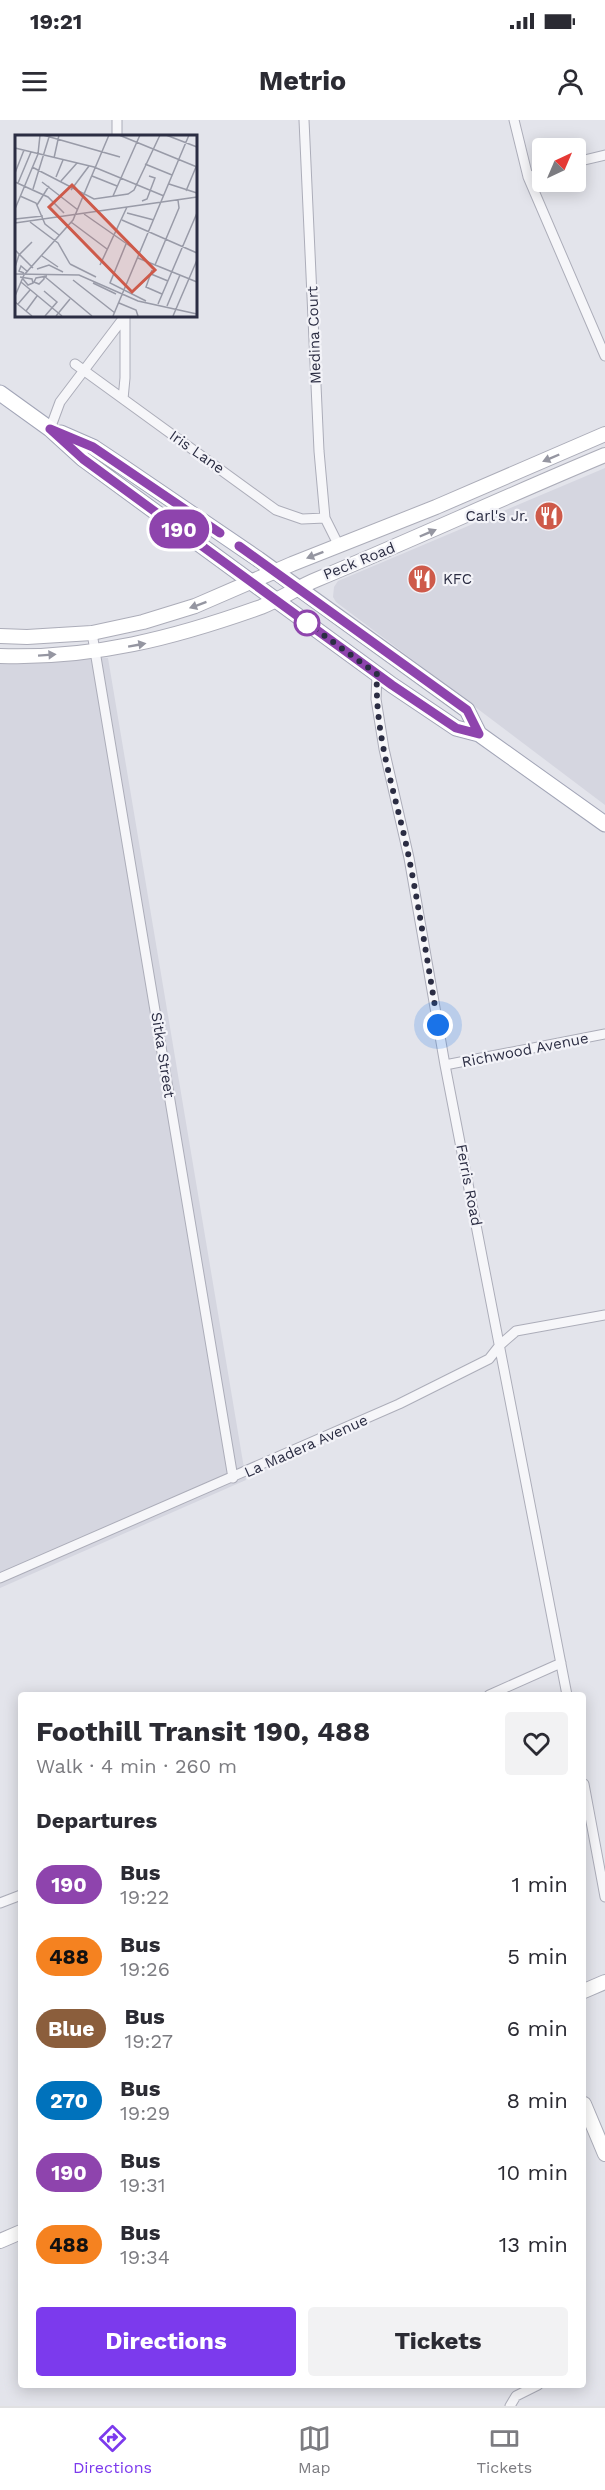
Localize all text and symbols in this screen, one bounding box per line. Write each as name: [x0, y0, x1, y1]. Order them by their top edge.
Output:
text: 19:21: [30, 9, 82, 34]
icon: menu: [18, 65, 51, 98]
text: Metrio: [259, 65, 346, 97]
icon: person: [554, 65, 587, 98]
inset map: [15, 135, 196, 316]
north arrow: [532, 138, 586, 192]
map controls: [532, 138, 586, 192]
street label: Medina Court: [303, 285, 325, 384]
street label: Iris Lane: [166, 427, 228, 477]
one-way arrow: [542, 453, 560, 463]
restaurant icon: Carl's Jr.: [533, 500, 565, 532]
place label: Carl's Jr.: [466, 507, 528, 525]
line badge: 190: [144, 510, 213, 548]
text: 190: [161, 517, 197, 542]
one-way arrow: [419, 528, 436, 537]
street label: Peck Road: [320, 538, 398, 584]
one-way arrow: [306, 551, 324, 561]
restaurant icon: KFC: [406, 563, 438, 595]
place label: KFC: [443, 570, 472, 588]
one-way arrow: [189, 600, 207, 610]
unlabelled marker: [294, 610, 320, 636]
one-way arrow: [128, 640, 147, 649]
one-way arrow: [38, 651, 57, 660]
your location: [423, 1010, 453, 1040]
street label: Sitka Street: [147, 1011, 179, 1100]
street label: Richwood Avenue: [460, 1029, 590, 1071]
street label: Ferris Road: [452, 1143, 486, 1227]
street label: La Madera Avenue: [242, 1411, 370, 1481]
button: heart: [505, 1712, 568, 1775]
text: Foothill Transit 190, 488: [36, 1715, 370, 1748]
text: Walk · 4 min · 260 m: [36, 1754, 237, 1778]
text: Departures: [36, 1808, 157, 1833]
text: Bus: [120, 1860, 160, 1885]
text: 190: [51, 1872, 87, 1897]
text: 1 min: [511, 1872, 568, 1897]
text: 19:22: [120, 1885, 169, 1909]
text: Bus: [120, 1932, 160, 1957]
text: 488: [49, 1944, 89, 1969]
text: 5 min: [507, 1944, 568, 1969]
text: 19:26: [120, 1957, 170, 1981]
text: Bus: [124, 2004, 165, 2029]
text: Blue: [48, 2016, 94, 2041]
text: 6 min: [507, 2016, 568, 2041]
text: 19:27: [124, 2029, 173, 2053]
text: Bus: [120, 2076, 160, 2101]
text: 270: [50, 2088, 88, 2113]
text: 8 min: [507, 2088, 568, 2113]
text: 19:29: [120, 2101, 170, 2125]
text: Bus: [120, 2148, 160, 2173]
text: 190: [51, 2160, 87, 2185]
text: 10 min: [498, 2160, 568, 2185]
text: 19:31: [120, 2173, 166, 2197]
text: Bus: [120, 2220, 160, 2245]
text: 488: [49, 2232, 89, 2257]
text: 13 min: [499, 2232, 568, 2257]
text: 19:34: [120, 2245, 170, 2269]
button: Directions: [36, 2307, 296, 2376]
button: Tickets: [308, 2307, 568, 2376]
tab: Directions: [73, 2422, 152, 2477]
tab: Map: [298, 2422, 331, 2477]
tab: Tickets: [477, 2422, 532, 2477]

